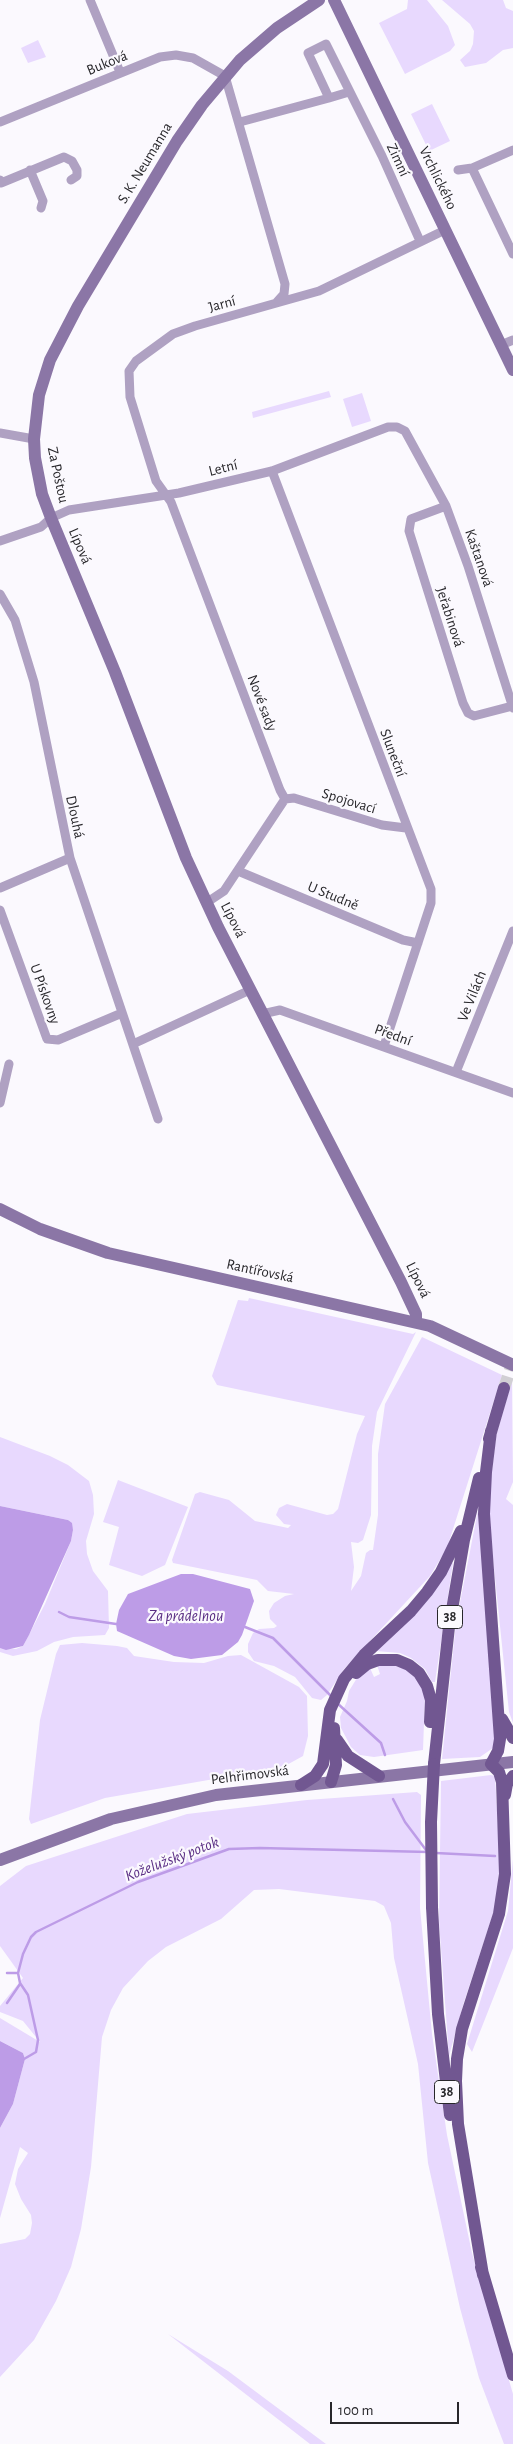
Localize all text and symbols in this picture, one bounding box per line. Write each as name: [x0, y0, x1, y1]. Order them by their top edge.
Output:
street label: Buková: [84, 47, 130, 79]
street label: S. K. Neumanna: [114, 119, 176, 207]
street label: Zimní: [382, 140, 414, 180]
street label: Vrchlického: [415, 144, 461, 212]
street label: Jarní: [206, 292, 238, 316]
street label: Za Poštou: [43, 445, 73, 505]
street label: Letní: [207, 456, 239, 480]
street label: Lípová: [64, 525, 96, 567]
street label: Kaštanová: [461, 527, 497, 589]
street label: Jeřabinová: [432, 585, 468, 649]
street label: Nové sady: [243, 672, 281, 734]
street label: Sluneční: [376, 727, 410, 779]
street label: Spojovací: [320, 784, 378, 818]
street label: Dlouhá: [62, 794, 88, 840]
street label: U Studně: [305, 878, 361, 914]
street label: Lípová: [216, 899, 250, 941]
street label: U Pískovny: [26, 961, 64, 1027]
street label: Ve Vilách: [454, 968, 490, 1024]
street label: Přední: [372, 1020, 414, 1050]
street label: Rantířovská: [225, 1255, 295, 1287]
street label: Lípová: [402, 1259, 434, 1301]
road number: 38: [438, 1605, 462, 1628]
water label: Za prádelnou: [149, 1606, 223, 1626]
street label: Pelhřimovská: [210, 1761, 290, 1789]
water label: Koželužský potok: [122, 1832, 222, 1886]
road number: 38: [434, 2080, 460, 2104]
scale bar: [333, 2392, 462, 2424]
text: 100 m: [338, 2403, 373, 2418]

